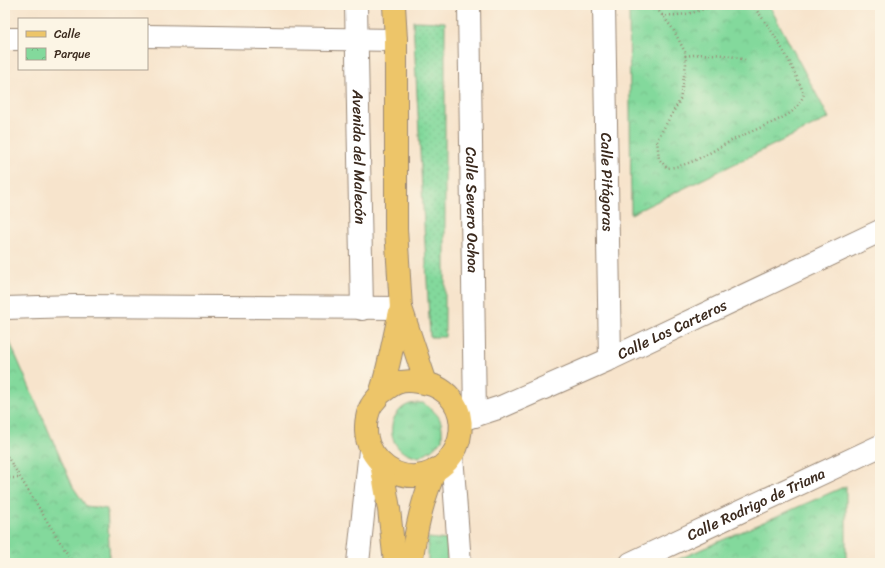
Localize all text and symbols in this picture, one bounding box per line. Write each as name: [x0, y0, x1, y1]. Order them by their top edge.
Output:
legend: [18, 18, 148, 70]
text: Calle: [54, 23, 81, 45]
text: Parque: [54, 43, 91, 65]
street label: Avenida del Malecón: [345, 89, 373, 224]
street label: Calle Pitágoras: [593, 132, 621, 232]
street label: Calle Severo Ochoa: [458, 147, 486, 274]
street label: Calle Los Carteros: [613, 292, 732, 367]
street label: Calle Rodrigo de Triana: [682, 460, 830, 548]

